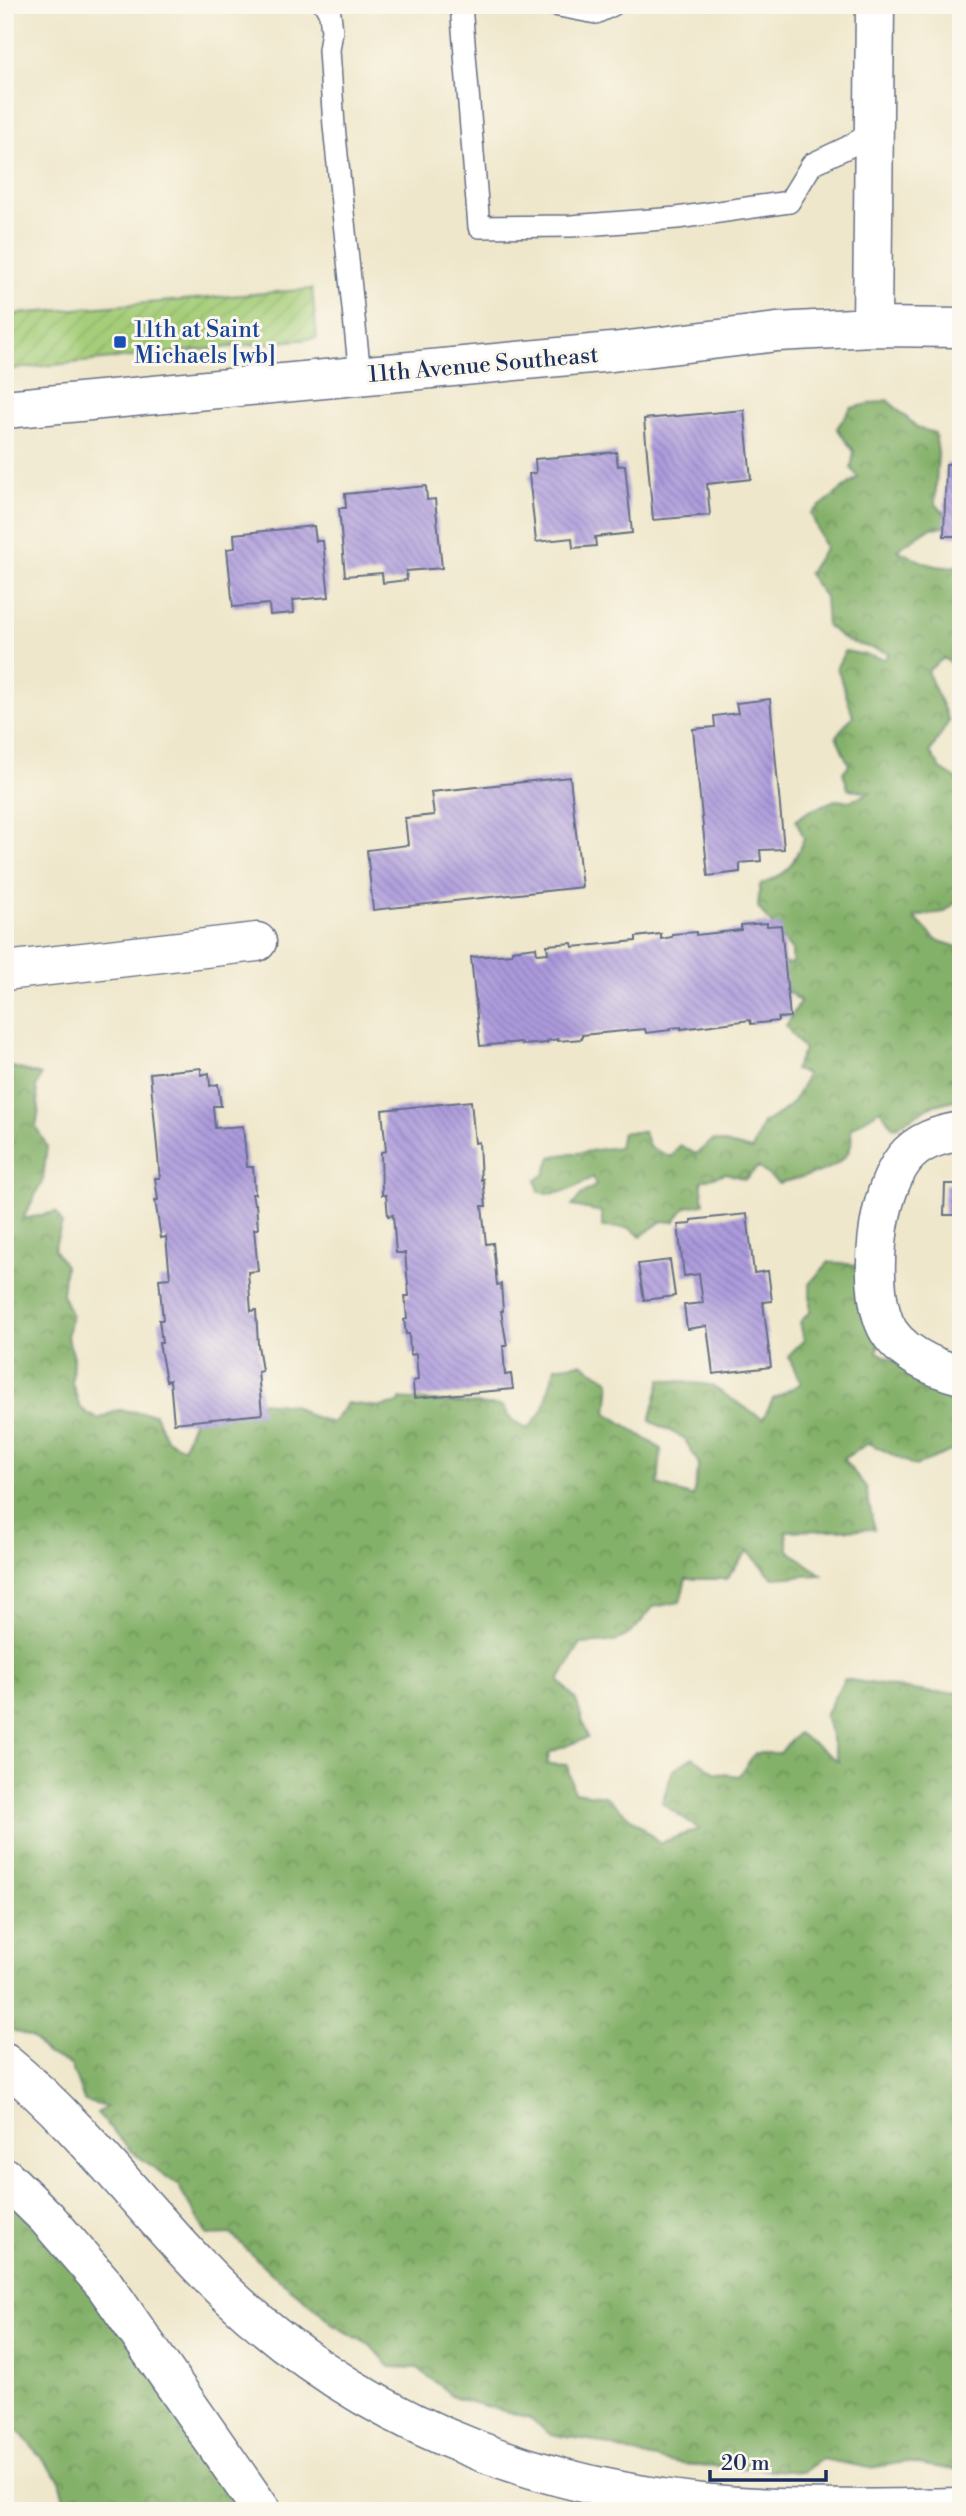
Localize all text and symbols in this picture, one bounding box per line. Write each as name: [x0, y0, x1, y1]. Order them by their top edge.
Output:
place label: 11th at Saint Michaels [wb]: [134, 316, 275, 370]
marker: 11th at Saint Michaels [wb]: [112, 334, 128, 350]
street label: 11th Avenue Southeast: [367, 341, 599, 389]
scale bar: [710, 2439, 826, 2483]
text: 20 m: [721, 2451, 770, 2477]

